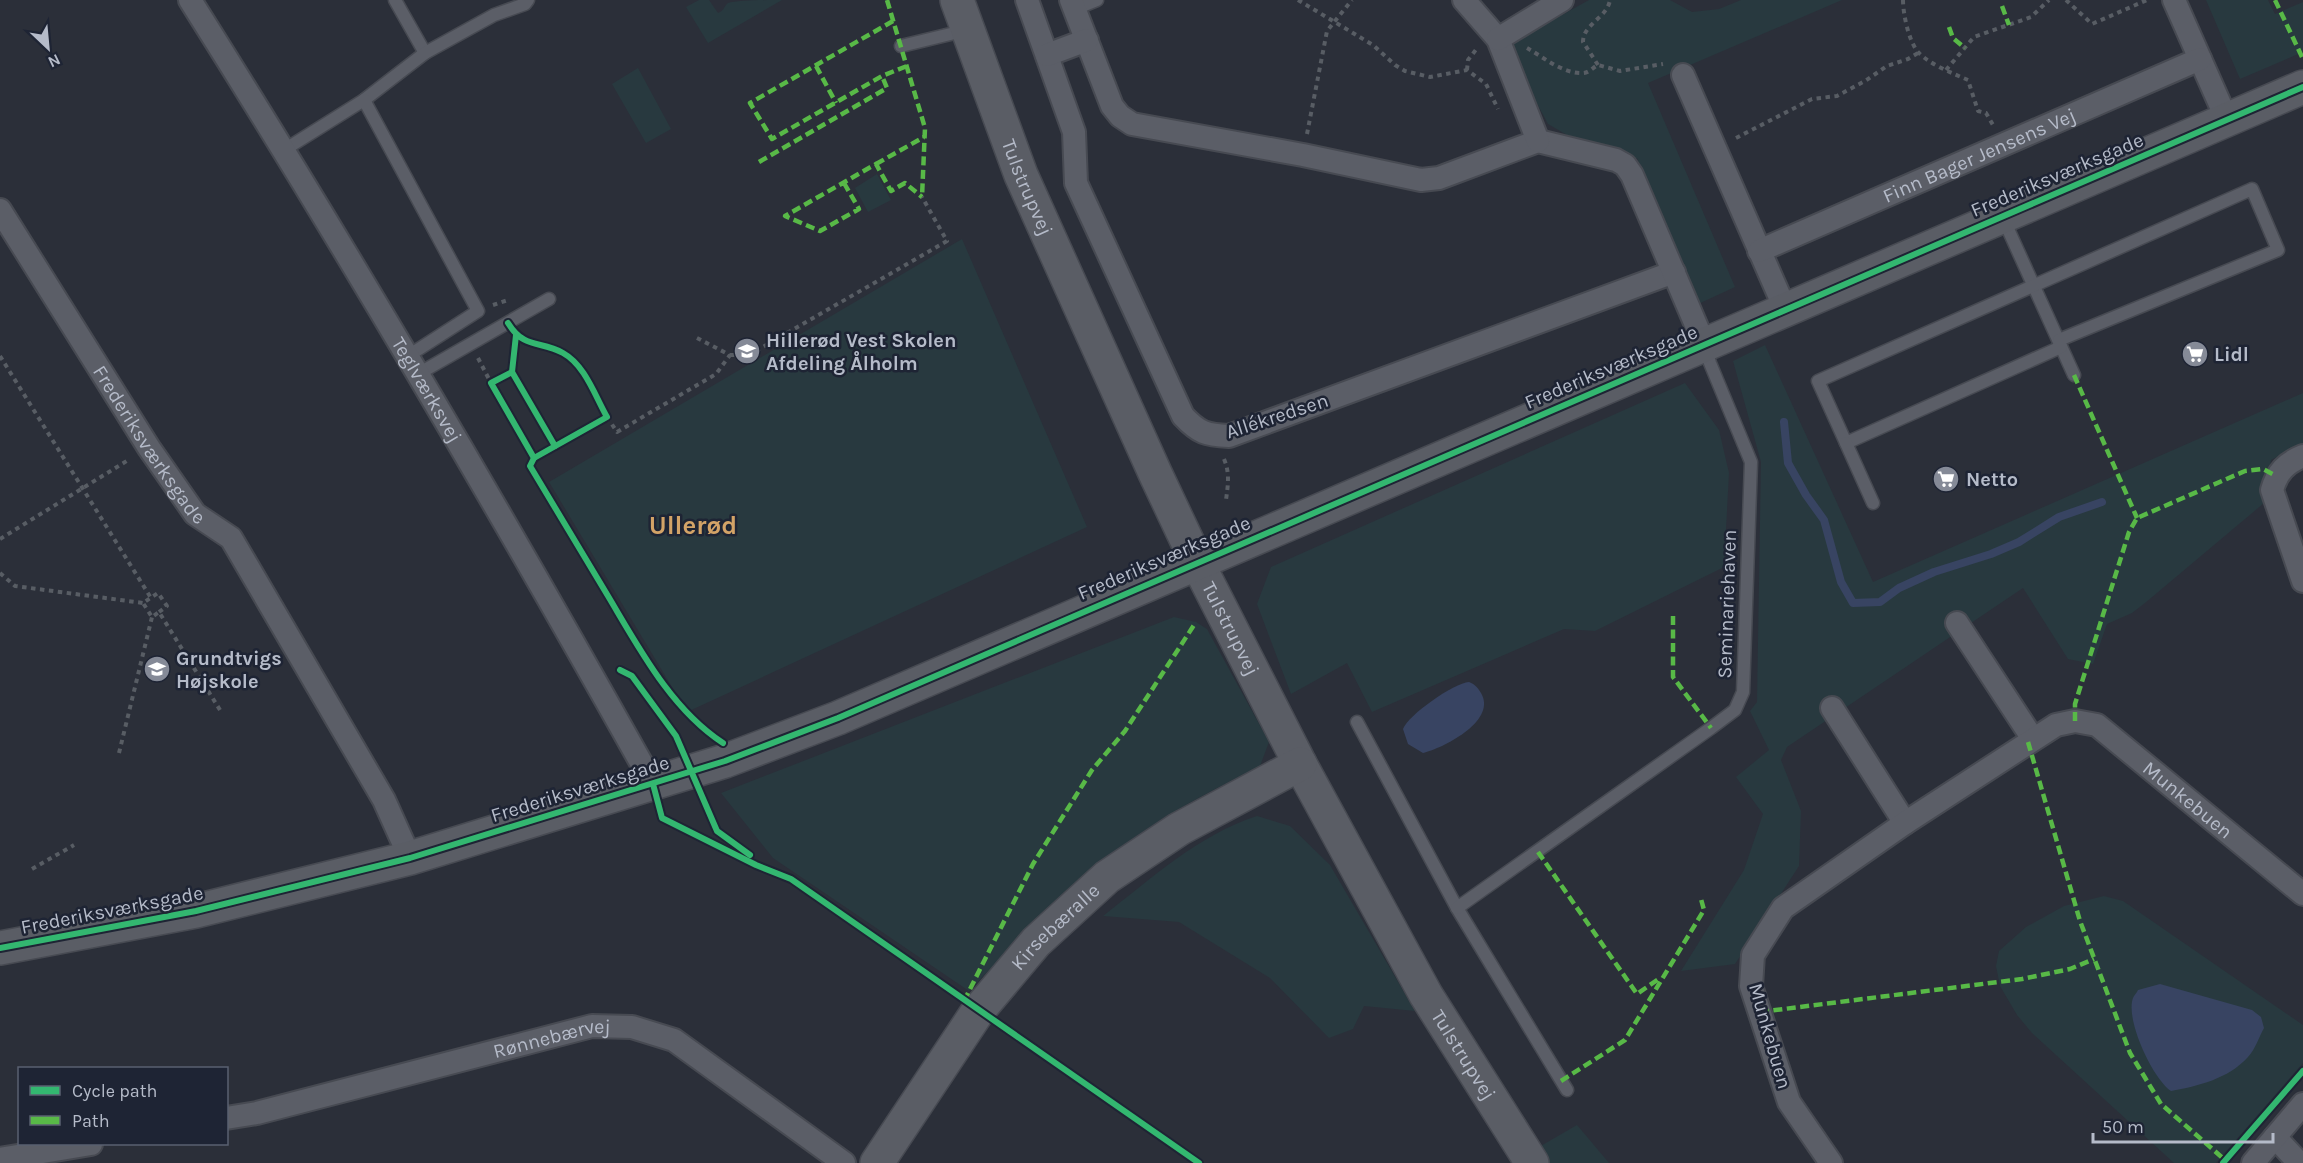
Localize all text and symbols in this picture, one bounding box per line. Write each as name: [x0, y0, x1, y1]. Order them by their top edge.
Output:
north arrow: [18, 18, 78, 78]
text: N: [45, 50, 64, 72]
street label: Finn Bager Jensens Vej: [1879, 103, 2079, 207]
street label: Frederiksværksgade: [1967, 128, 2147, 222]
street label: Tulstrupvej: [997, 136, 1058, 239]
street label: Frederiksværksgade: [1521, 320, 1701, 414]
place label: Hillerød Vest Skolen Afdeling Ålholm: [766, 329, 956, 375]
street label: Teglværksvej: [387, 333, 467, 446]
school or university icon: Hillerød Vest Skolen Afdeling Ålholm: [732, 336, 762, 366]
supermarket icon: Lidl: [2180, 339, 2210, 369]
place label: Lidl: [2214, 343, 2249, 366]
street label: Frederiksværksgade: [89, 361, 209, 529]
street label: Allékredsen: [1223, 389, 1331, 443]
supermarket icon: Netto: [1931, 464, 1961, 494]
place label: Netto: [1966, 468, 2018, 491]
district label: Ullerød: [649, 510, 737, 541]
street label: Frederiksværksgade: [1074, 511, 1254, 605]
street label: Seminariehaven: [1713, 529, 1741, 679]
street label: Tulstrupvej: [1197, 578, 1264, 679]
place label: Grundtvigs Højskole: [176, 647, 282, 693]
school or university icon: Grundtvigs Højskole: [142, 654, 172, 684]
street label: Frederiksværksgade: [488, 751, 672, 827]
street label: Munkebuen: [2138, 756, 2237, 843]
street label: Kirsebæralle: [1006, 878, 1104, 975]
street label: Frederiksværksgade: [19, 881, 205, 939]
street label: Munkebuen: [1744, 980, 1796, 1092]
street label: Tulstrupvej: [1427, 1005, 1501, 1104]
street label: Rønnebærvej: [491, 1014, 611, 1063]
legend: [18, 1067, 228, 1145]
text: Cycle path: [72, 1080, 157, 1102]
scale bar: [2093, 1106, 2273, 1144]
text: Path: [72, 1110, 110, 1132]
text: 50 m: [2102, 1116, 2144, 1138]

